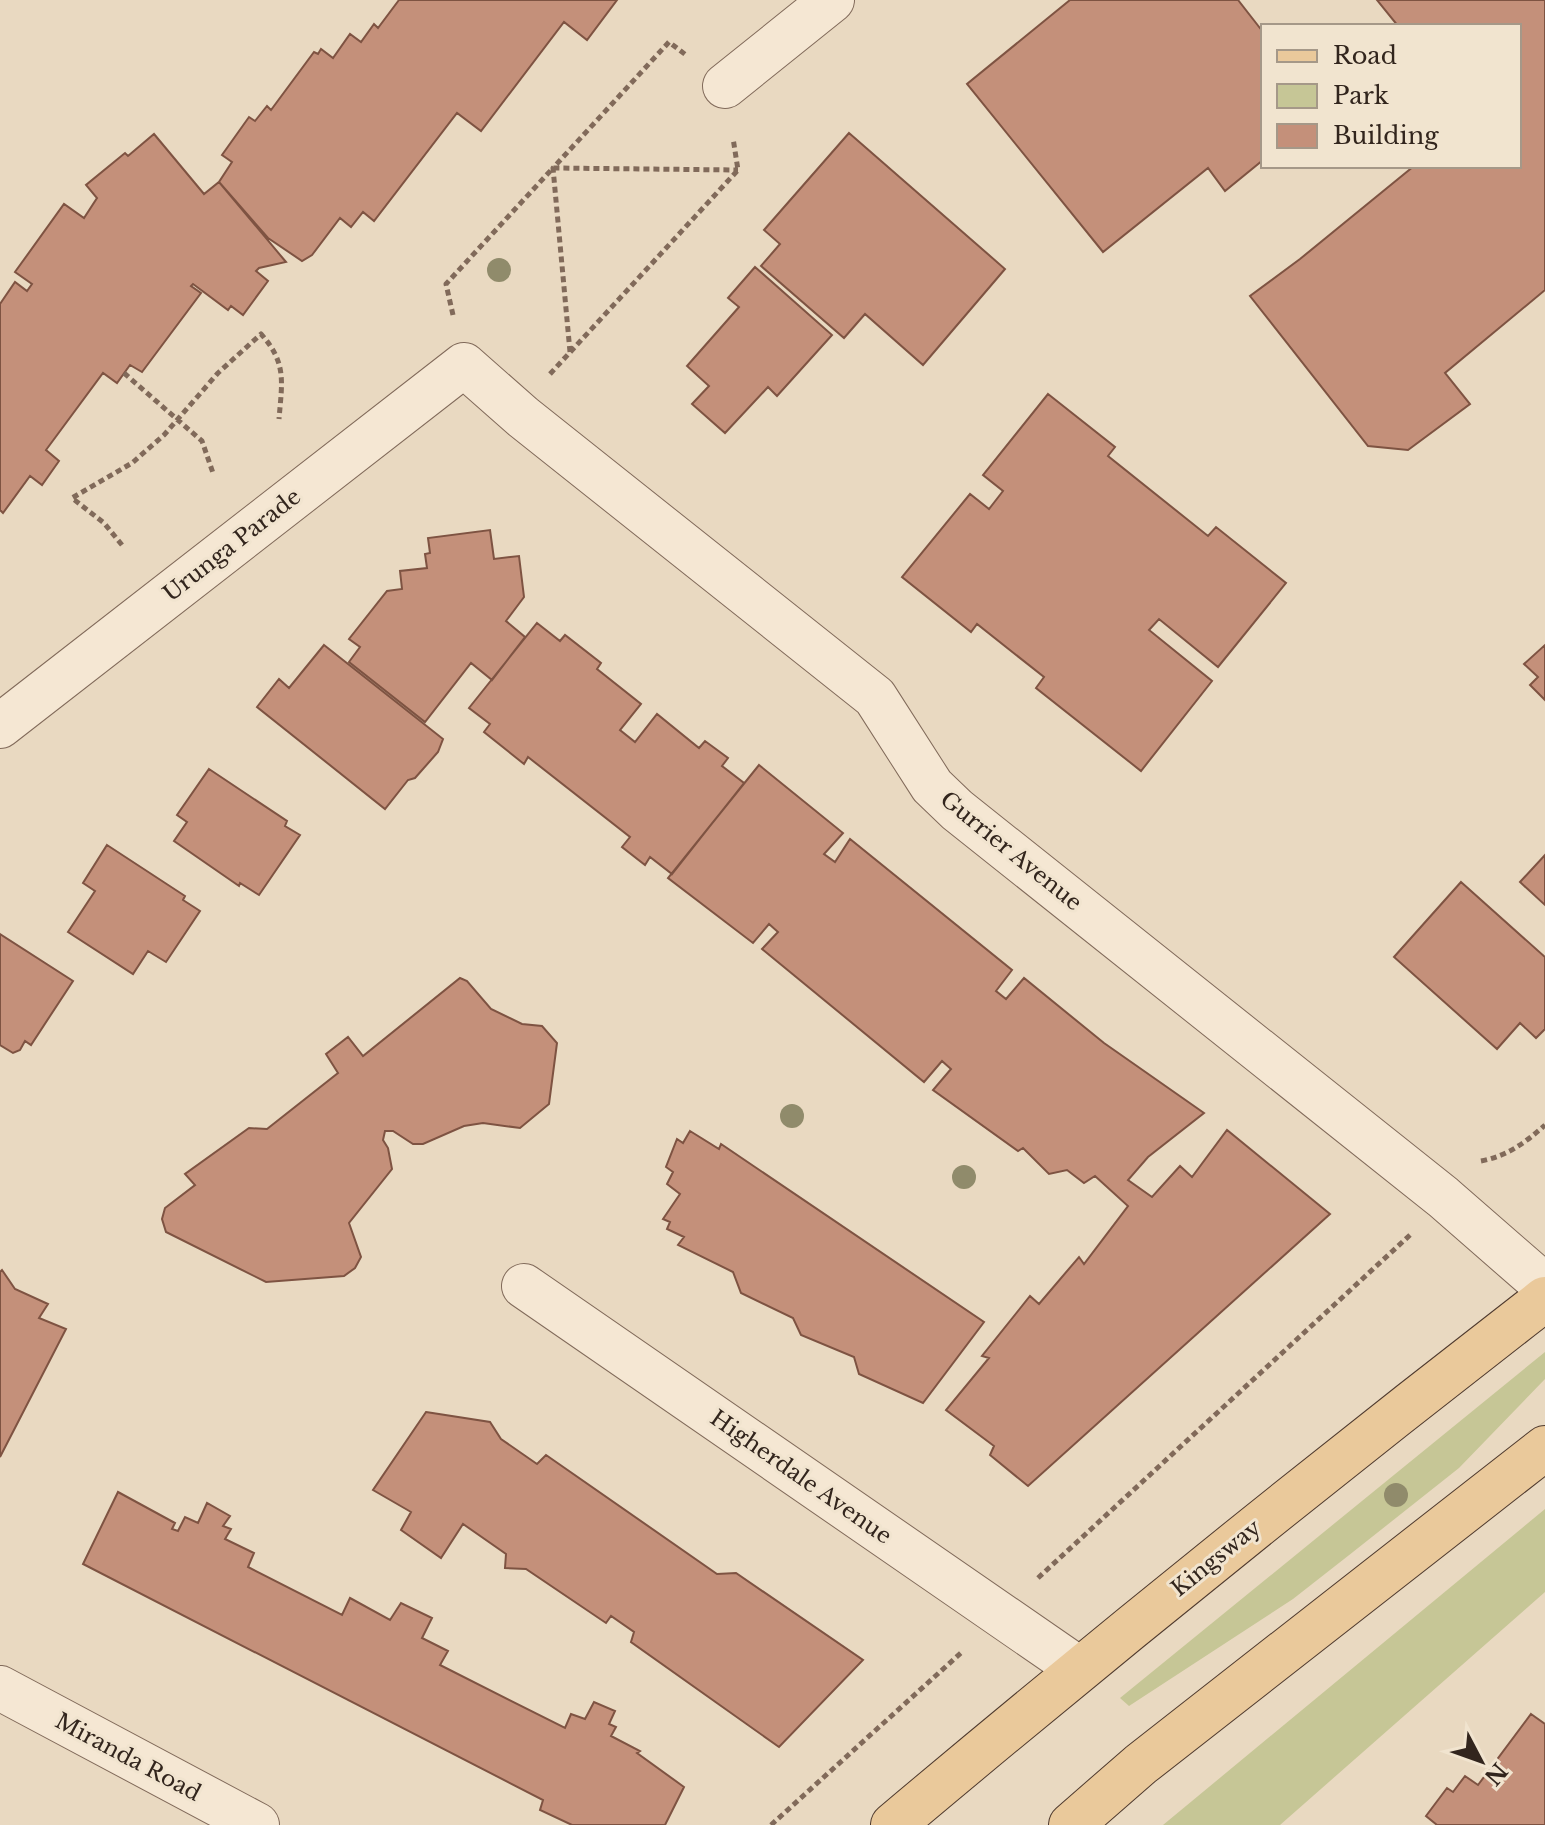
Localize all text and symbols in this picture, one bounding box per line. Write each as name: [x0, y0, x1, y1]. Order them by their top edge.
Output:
legend: [1261, 24, 1521, 168]
text: Road: [1333, 41, 1397, 70]
text: Park: [1333, 81, 1389, 110]
text: Building: [1333, 121, 1439, 150]
street label: Urunga Parade: [158, 483, 306, 607]
street label: Gurrier Avenue: [935, 786, 1087, 916]
street label: Higherdale Avenue: [705, 1404, 897, 1550]
street label: Kingsway: [1166, 1514, 1266, 1602]
street label: Miranda Road: [51, 1707, 206, 1807]
north arrow: [1441, 1721, 1521, 1801]
text: N: [1479, 1757, 1513, 1791]

